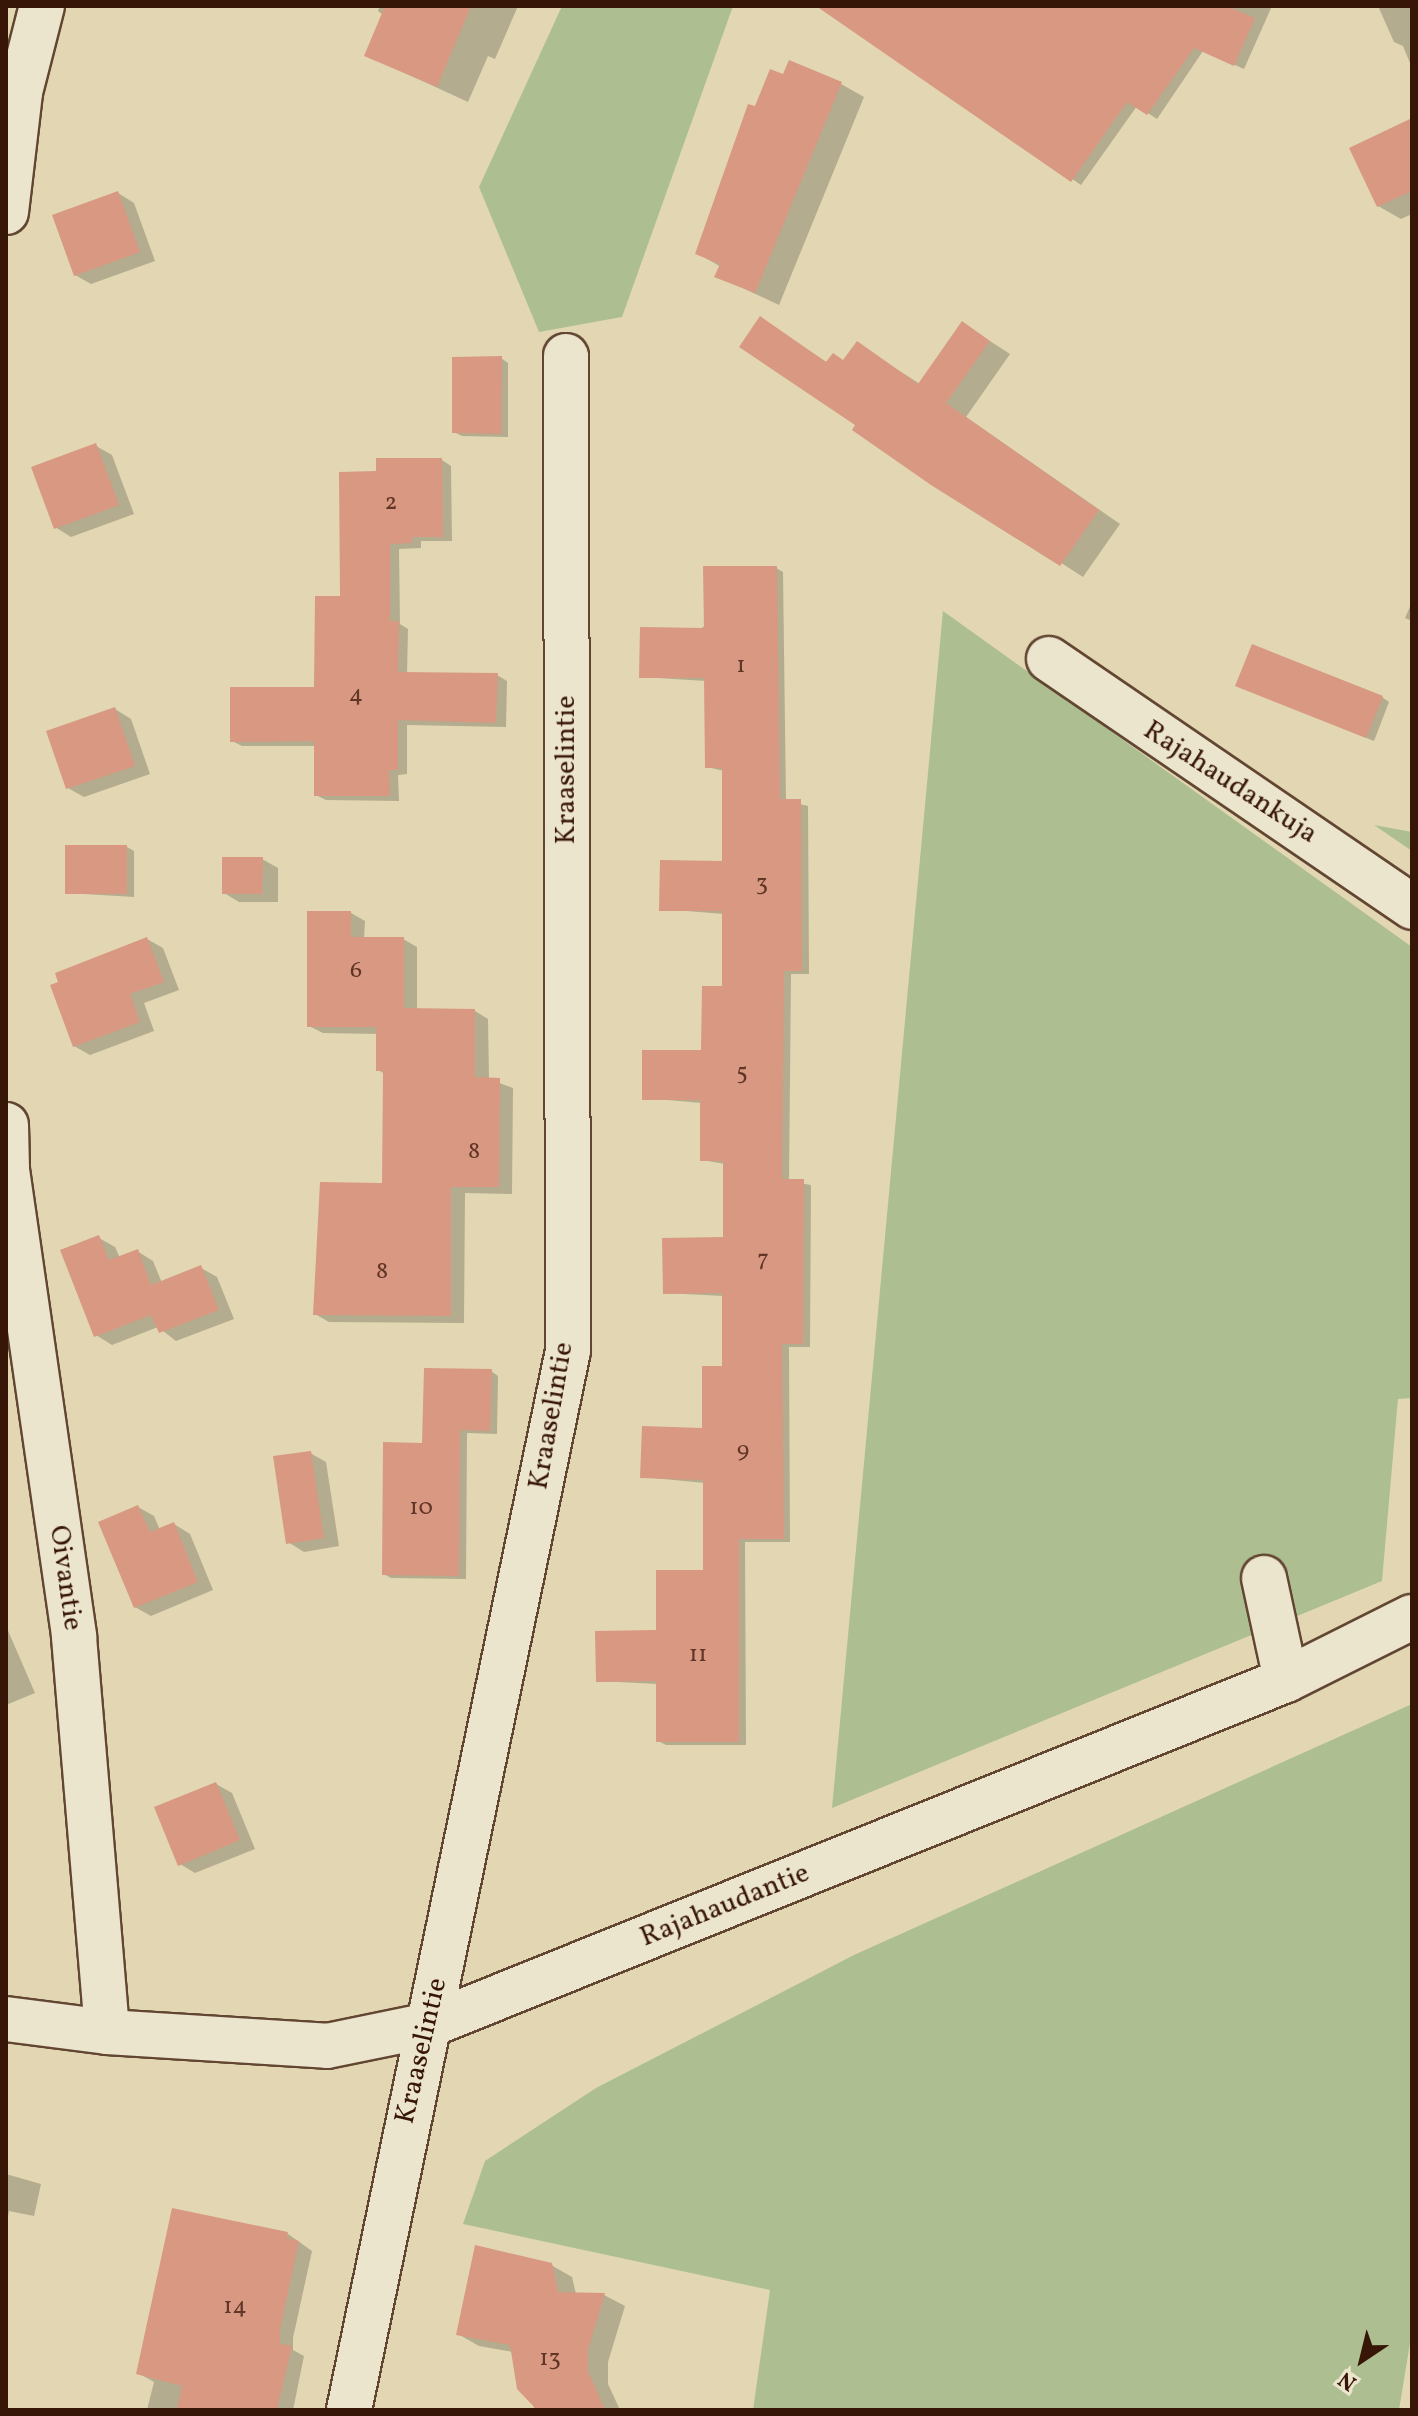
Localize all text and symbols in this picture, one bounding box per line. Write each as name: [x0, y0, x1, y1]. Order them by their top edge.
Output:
house number: 2: [385, 490, 397, 518]
house number: 1: [736, 653, 746, 681]
house number: 4: [349, 682, 363, 710]
street label: Kraaselintie: [550, 696, 584, 844]
street label: Rajahaudankuja: [1137, 714, 1323, 852]
house number: 3: [756, 871, 768, 899]
house number: 6: [350, 958, 362, 986]
house number: 5: [736, 1060, 748, 1088]
house number: 8: [468, 1139, 480, 1167]
house number: 7: [757, 1247, 769, 1275]
house number: 8: [376, 1259, 388, 1287]
street label: Kraaselintie: [523, 1340, 581, 1492]
house number: 9: [737, 1438, 749, 1466]
house number: 10: [409, 1495, 433, 1523]
street label: Oivantie: [41, 1523, 89, 1633]
house number: 11: [689, 1642, 707, 1670]
street label: Rajahaudantie: [636, 1857, 814, 1955]
street label: Kraaselintie: [389, 1975, 455, 2127]
house number: 14: [223, 2294, 247, 2322]
north arrow: [1322, 2320, 1402, 2400]
house number: 13: [539, 2346, 561, 2374]
text: N: [1333, 2363, 1363, 2397]

